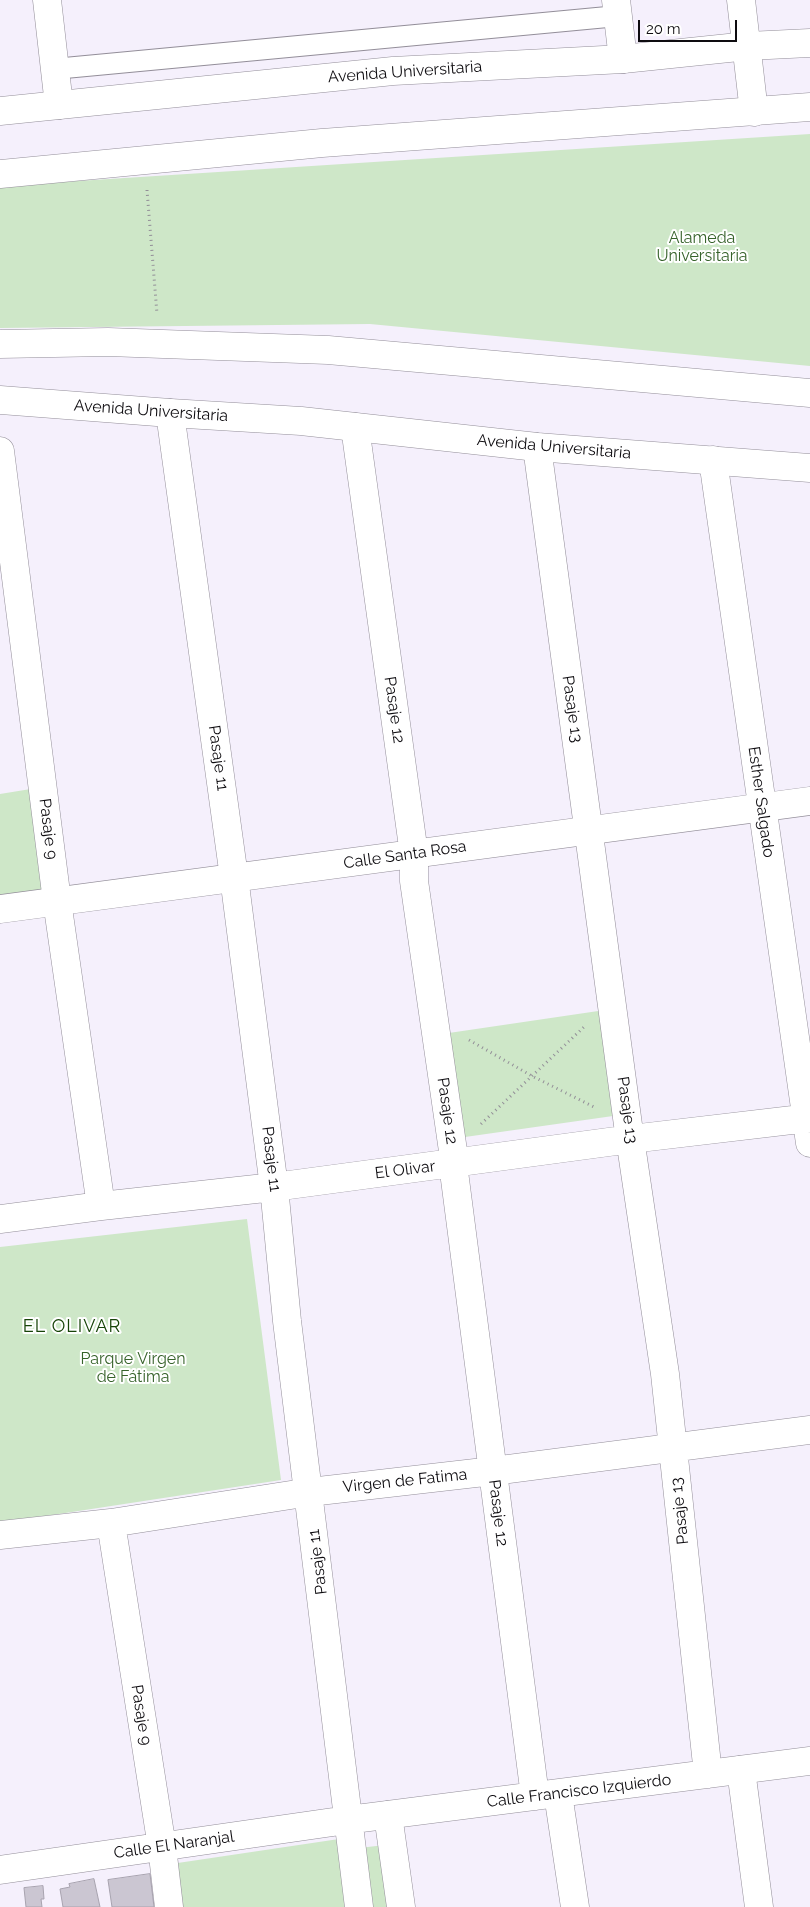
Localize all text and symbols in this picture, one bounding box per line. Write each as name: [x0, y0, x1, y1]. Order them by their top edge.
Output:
scale bar: [640, 10, 739, 42]
text: 20 m: [646, 20, 681, 38]
street label: Avenida Universitaria: [327, 57, 483, 87]
park label: Alameda Universitaria: [656, 228, 748, 266]
street label: Avenida Universitaria: [73, 396, 229, 426]
street label: Avenida Universitaria: [476, 431, 632, 463]
street label: Pasaje 13: [558, 674, 586, 744]
street label: Pasaje 12: [380, 675, 408, 745]
street label: Pasaje 11: [204, 724, 232, 792]
street label: Esther Salgado: [744, 745, 778, 859]
street label: Pasaje 9: [35, 797, 61, 861]
street label: Calle Santa Rosa: [342, 837, 468, 873]
street label: Pasaje 13: [613, 1075, 641, 1145]
street label: Pasaje 12: [433, 1076, 461, 1146]
street label: Pasaje 11: [257, 1125, 285, 1193]
street label: El Olivar: [374, 1157, 436, 1183]
district label: EL OLIVAR: [22, 1316, 122, 1338]
park label: Parque Virgen de Fátima: [80, 1349, 186, 1387]
street label: Virgen de Fatima: [342, 1465, 468, 1497]
street label: Pasaje 13: [667, 1476, 693, 1546]
street label: Pasaje 12: [484, 1478, 512, 1548]
street label: Pasaje 11: [304, 1528, 332, 1596]
street label: Pasaje 9: [127, 1683, 155, 1747]
street label: Calle Francisco Izquierdo: [486, 1770, 672, 1812]
street label: Calle El Naranjal: [113, 1827, 235, 1863]

